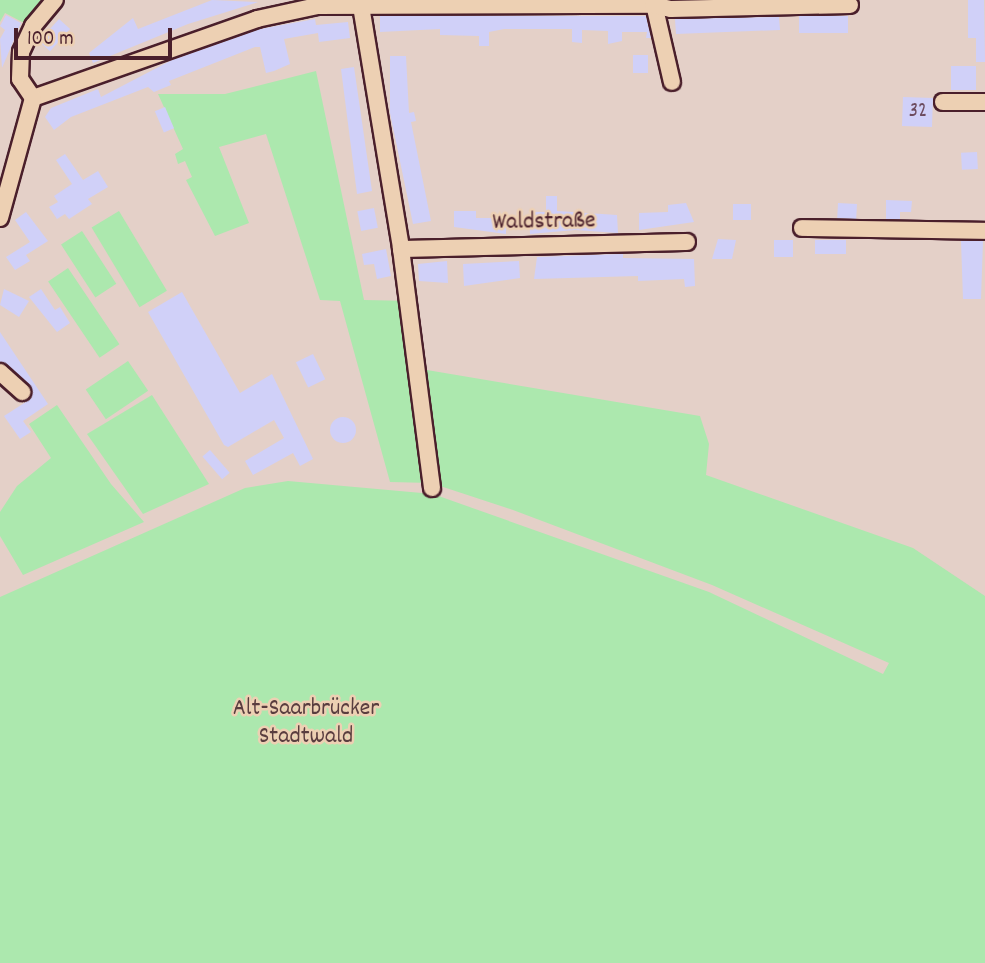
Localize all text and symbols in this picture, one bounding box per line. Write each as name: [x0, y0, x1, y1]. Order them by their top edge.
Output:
scale bar: [18, 14, 175, 58]
text: 100 m: [27, 25, 74, 55]
house number: 32: [909, 99, 927, 125]
street label: Waldstraße: [492, 208, 596, 238]
park label: Alt-Saarbrücker Stadtwald: [233, 696, 379, 752]

